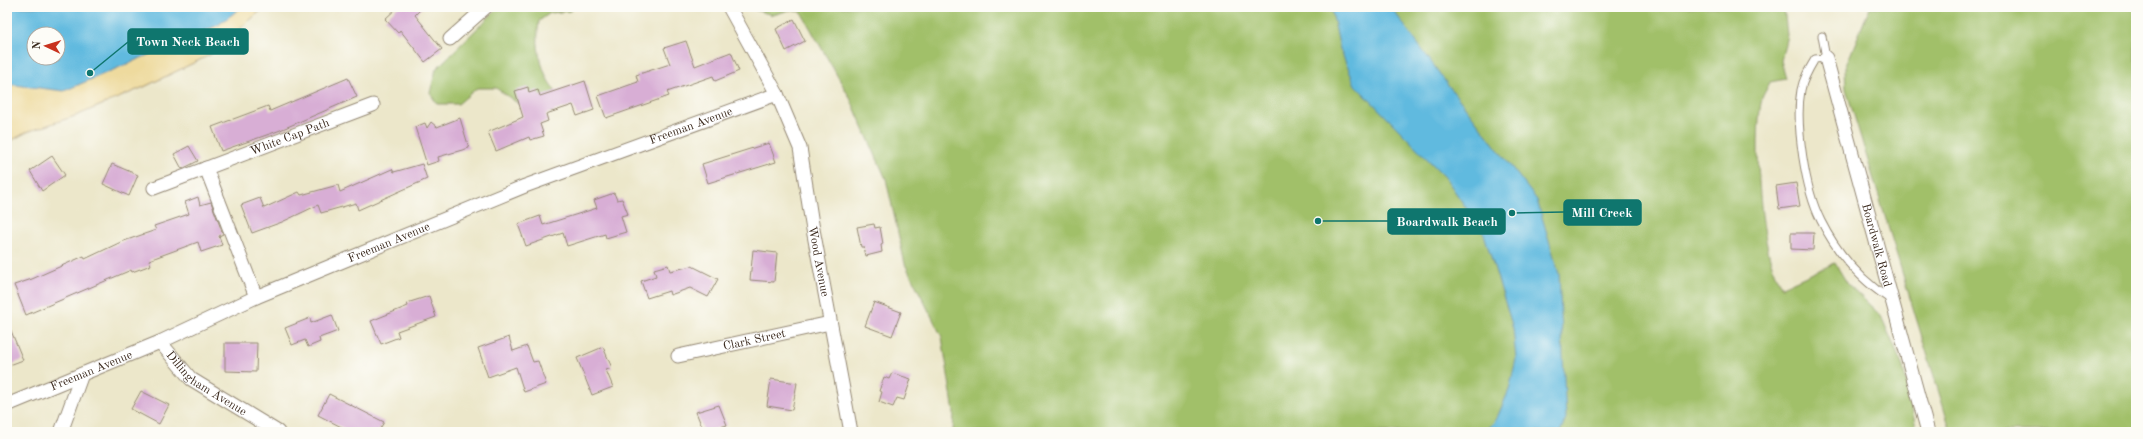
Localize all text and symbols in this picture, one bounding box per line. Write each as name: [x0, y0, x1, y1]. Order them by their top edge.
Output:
north arrow: [26, 26, 66, 66]
callout: Town Neck Beach: [128, 29, 248, 54]
text: Town Neck Beach: [136, 36, 240, 49]
text: N: [32, 40, 43, 50]
street label: Freeman Avenue: [648, 106, 735, 147]
street label: White Cap Path: [249, 117, 332, 158]
callout: Mill Creek: [1564, 200, 1641, 225]
street label: Boardwalk Road: [1859, 202, 1893, 288]
text: Mill Creek: [1572, 207, 1633, 220]
callout: Boardwalk Beach: [1388, 209, 1505, 234]
text: Boardwalk Beach: [1396, 216, 1498, 229]
street label: Freeman Avenue: [346, 221, 432, 265]
street label: Wood Avenue: [806, 225, 831, 298]
street label: Clark Street: [722, 328, 787, 353]
street label: Freeman Avenue: [49, 349, 135, 394]
street label: Dillingham Avenue: [163, 349, 249, 419]

